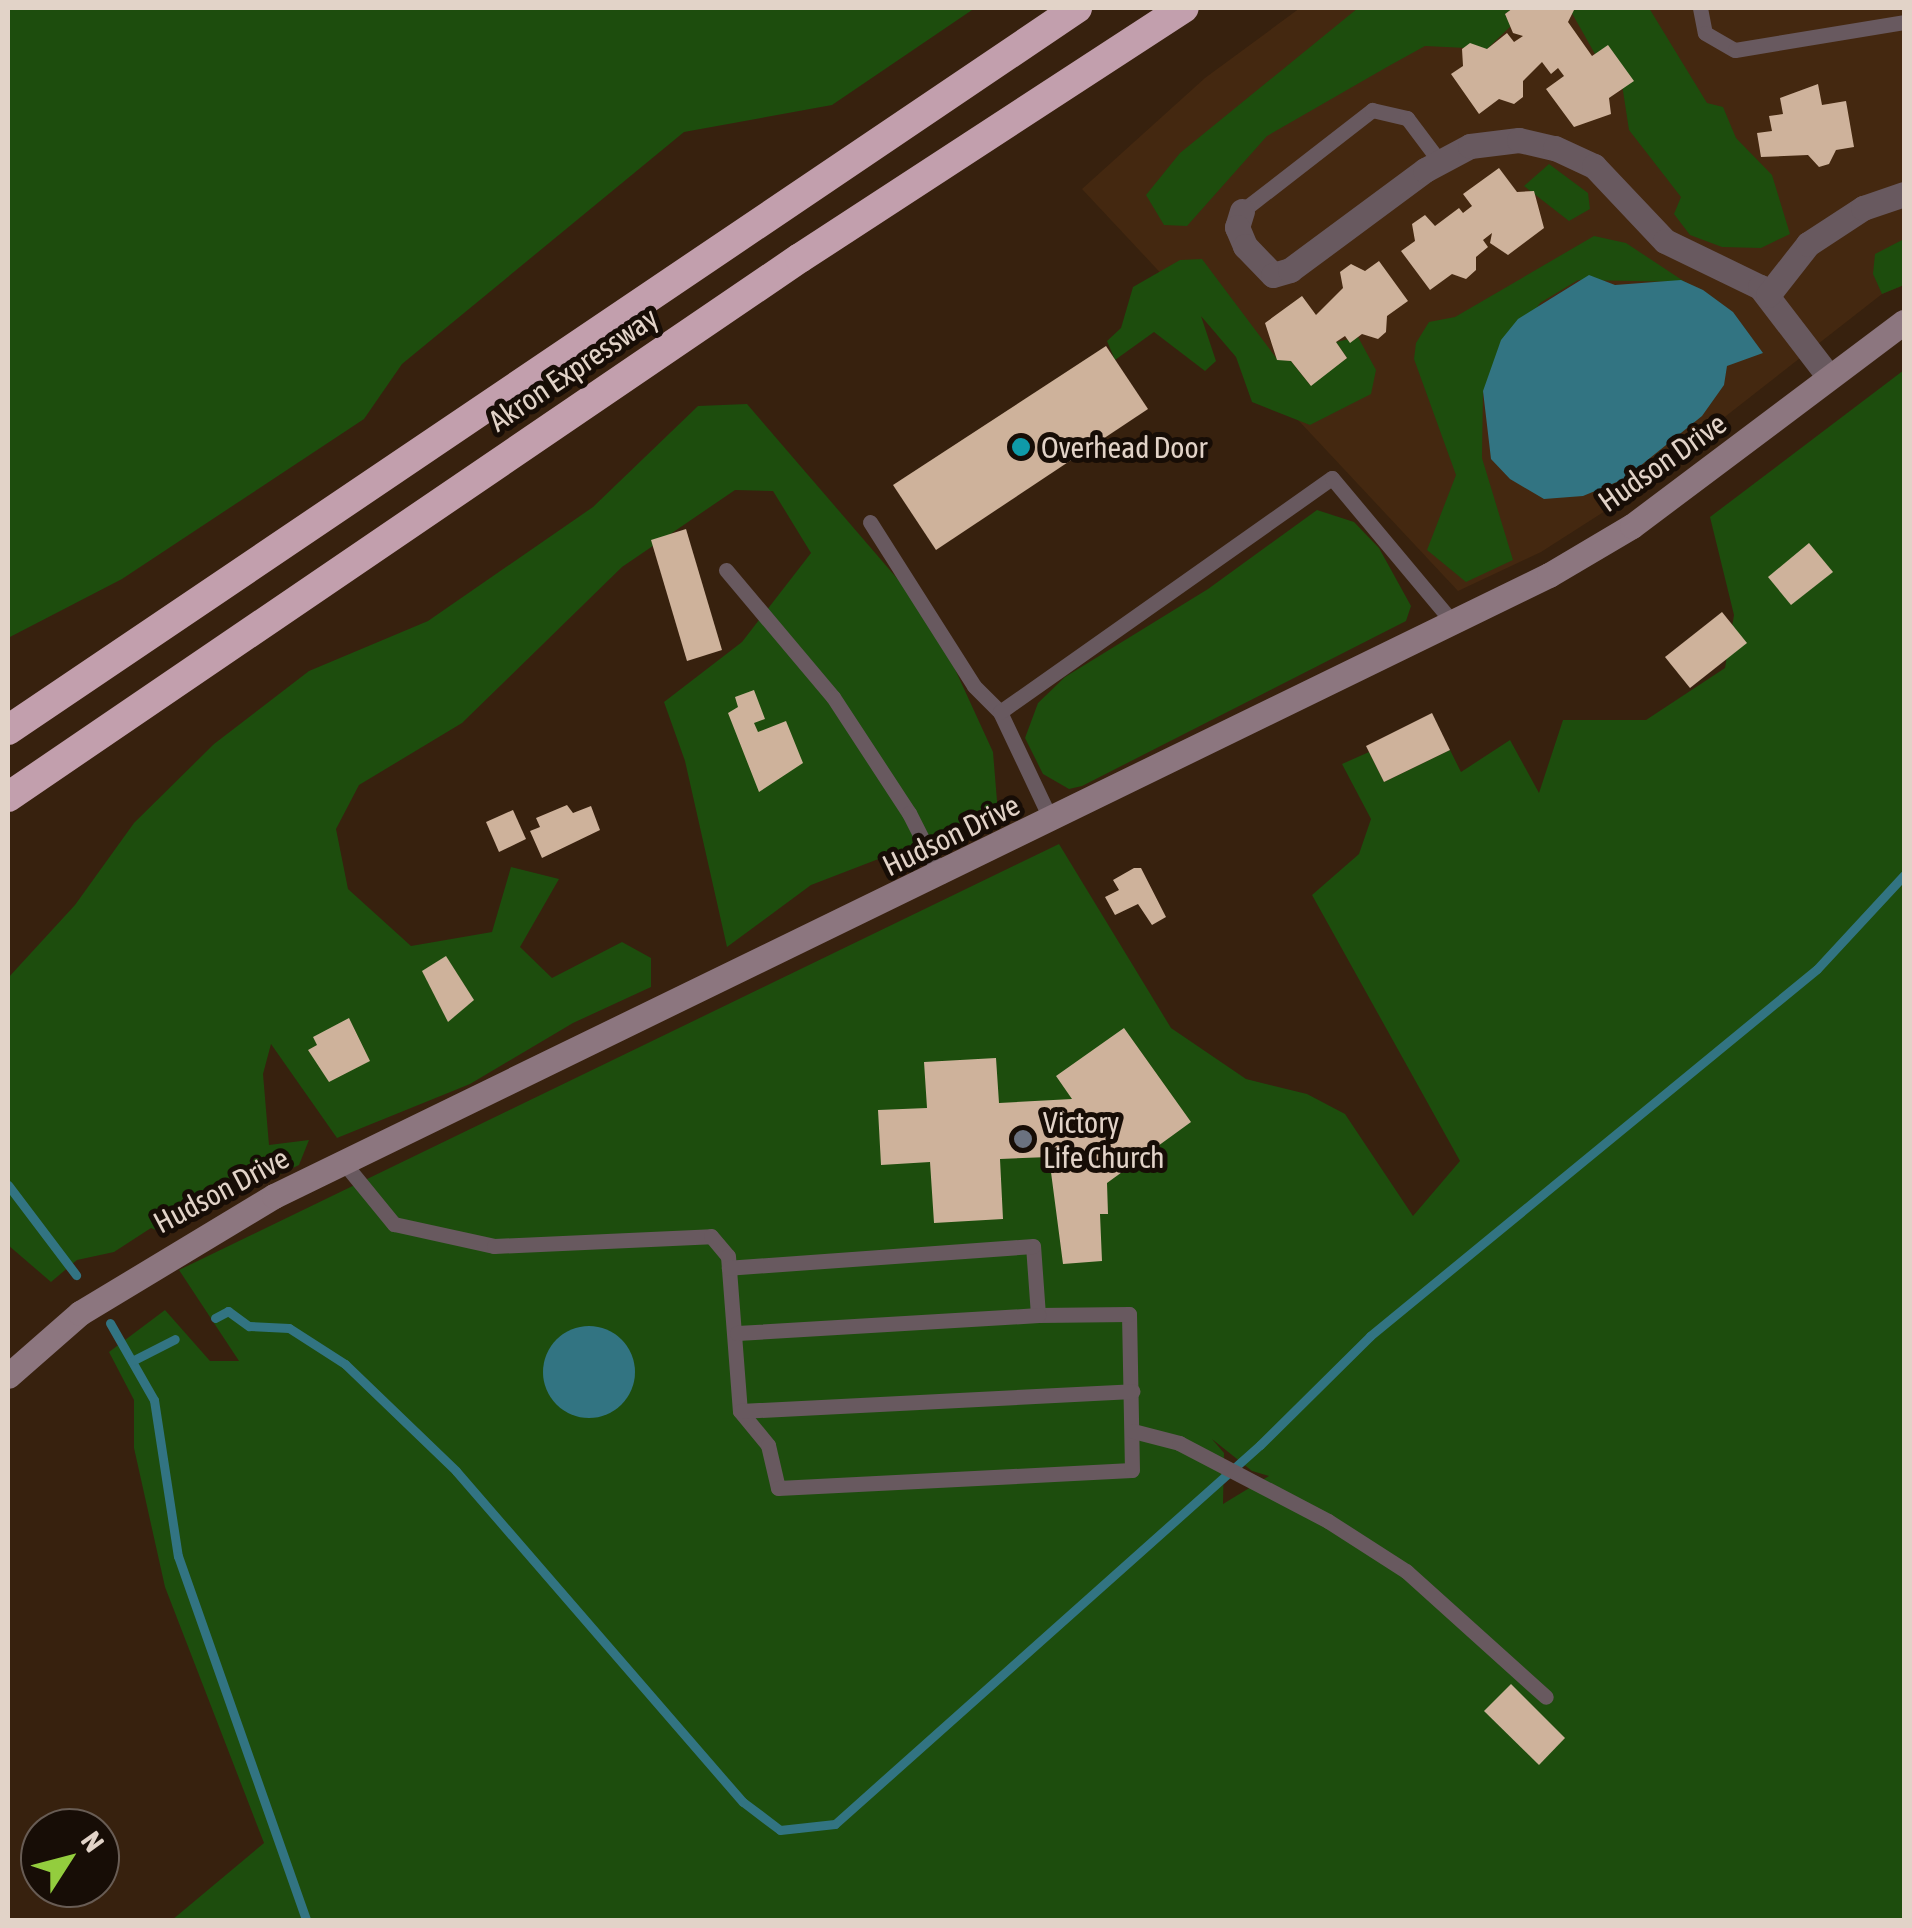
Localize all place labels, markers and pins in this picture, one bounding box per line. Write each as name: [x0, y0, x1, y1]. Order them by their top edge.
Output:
place label: Overhead Door: [1041, 429, 1207, 465]
marker: Overhead Door: [1010, 436, 1032, 458]
place label: Victory Life Church: [1043, 1104, 1165, 1174]
marker: Victory Life Church: [1012, 1128, 1034, 1150]

